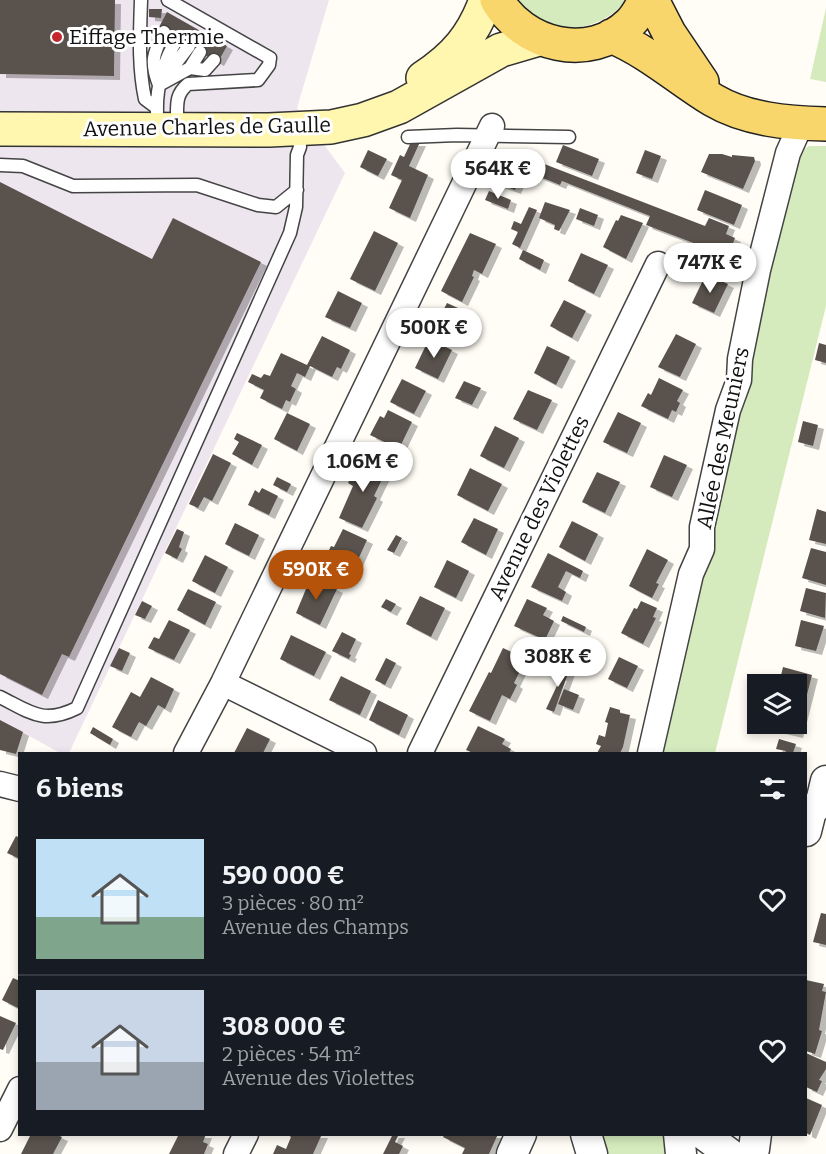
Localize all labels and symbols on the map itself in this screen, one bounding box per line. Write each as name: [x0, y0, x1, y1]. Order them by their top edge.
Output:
place label: Eiffage Thermie: [69, 24, 224, 50]
marker: Eiffage Thermie: [50, 30, 64, 44]
street label: Avenue Charles de Gaulle: [83, 112, 331, 142]
pin: 564K €: [449, 149, 547, 200]
pin: 747K €: [661, 243, 759, 294]
pin: 500K €: [385, 308, 483, 359]
street label: Allée des Meuniers: [691, 345, 755, 531]
street label: Avenue des Violettes: [483, 411, 595, 605]
pin: 1.06M €: [308, 442, 418, 493]
pin: 590K €: [267, 550, 365, 601]
pin: 308K €: [509, 637, 607, 688]

